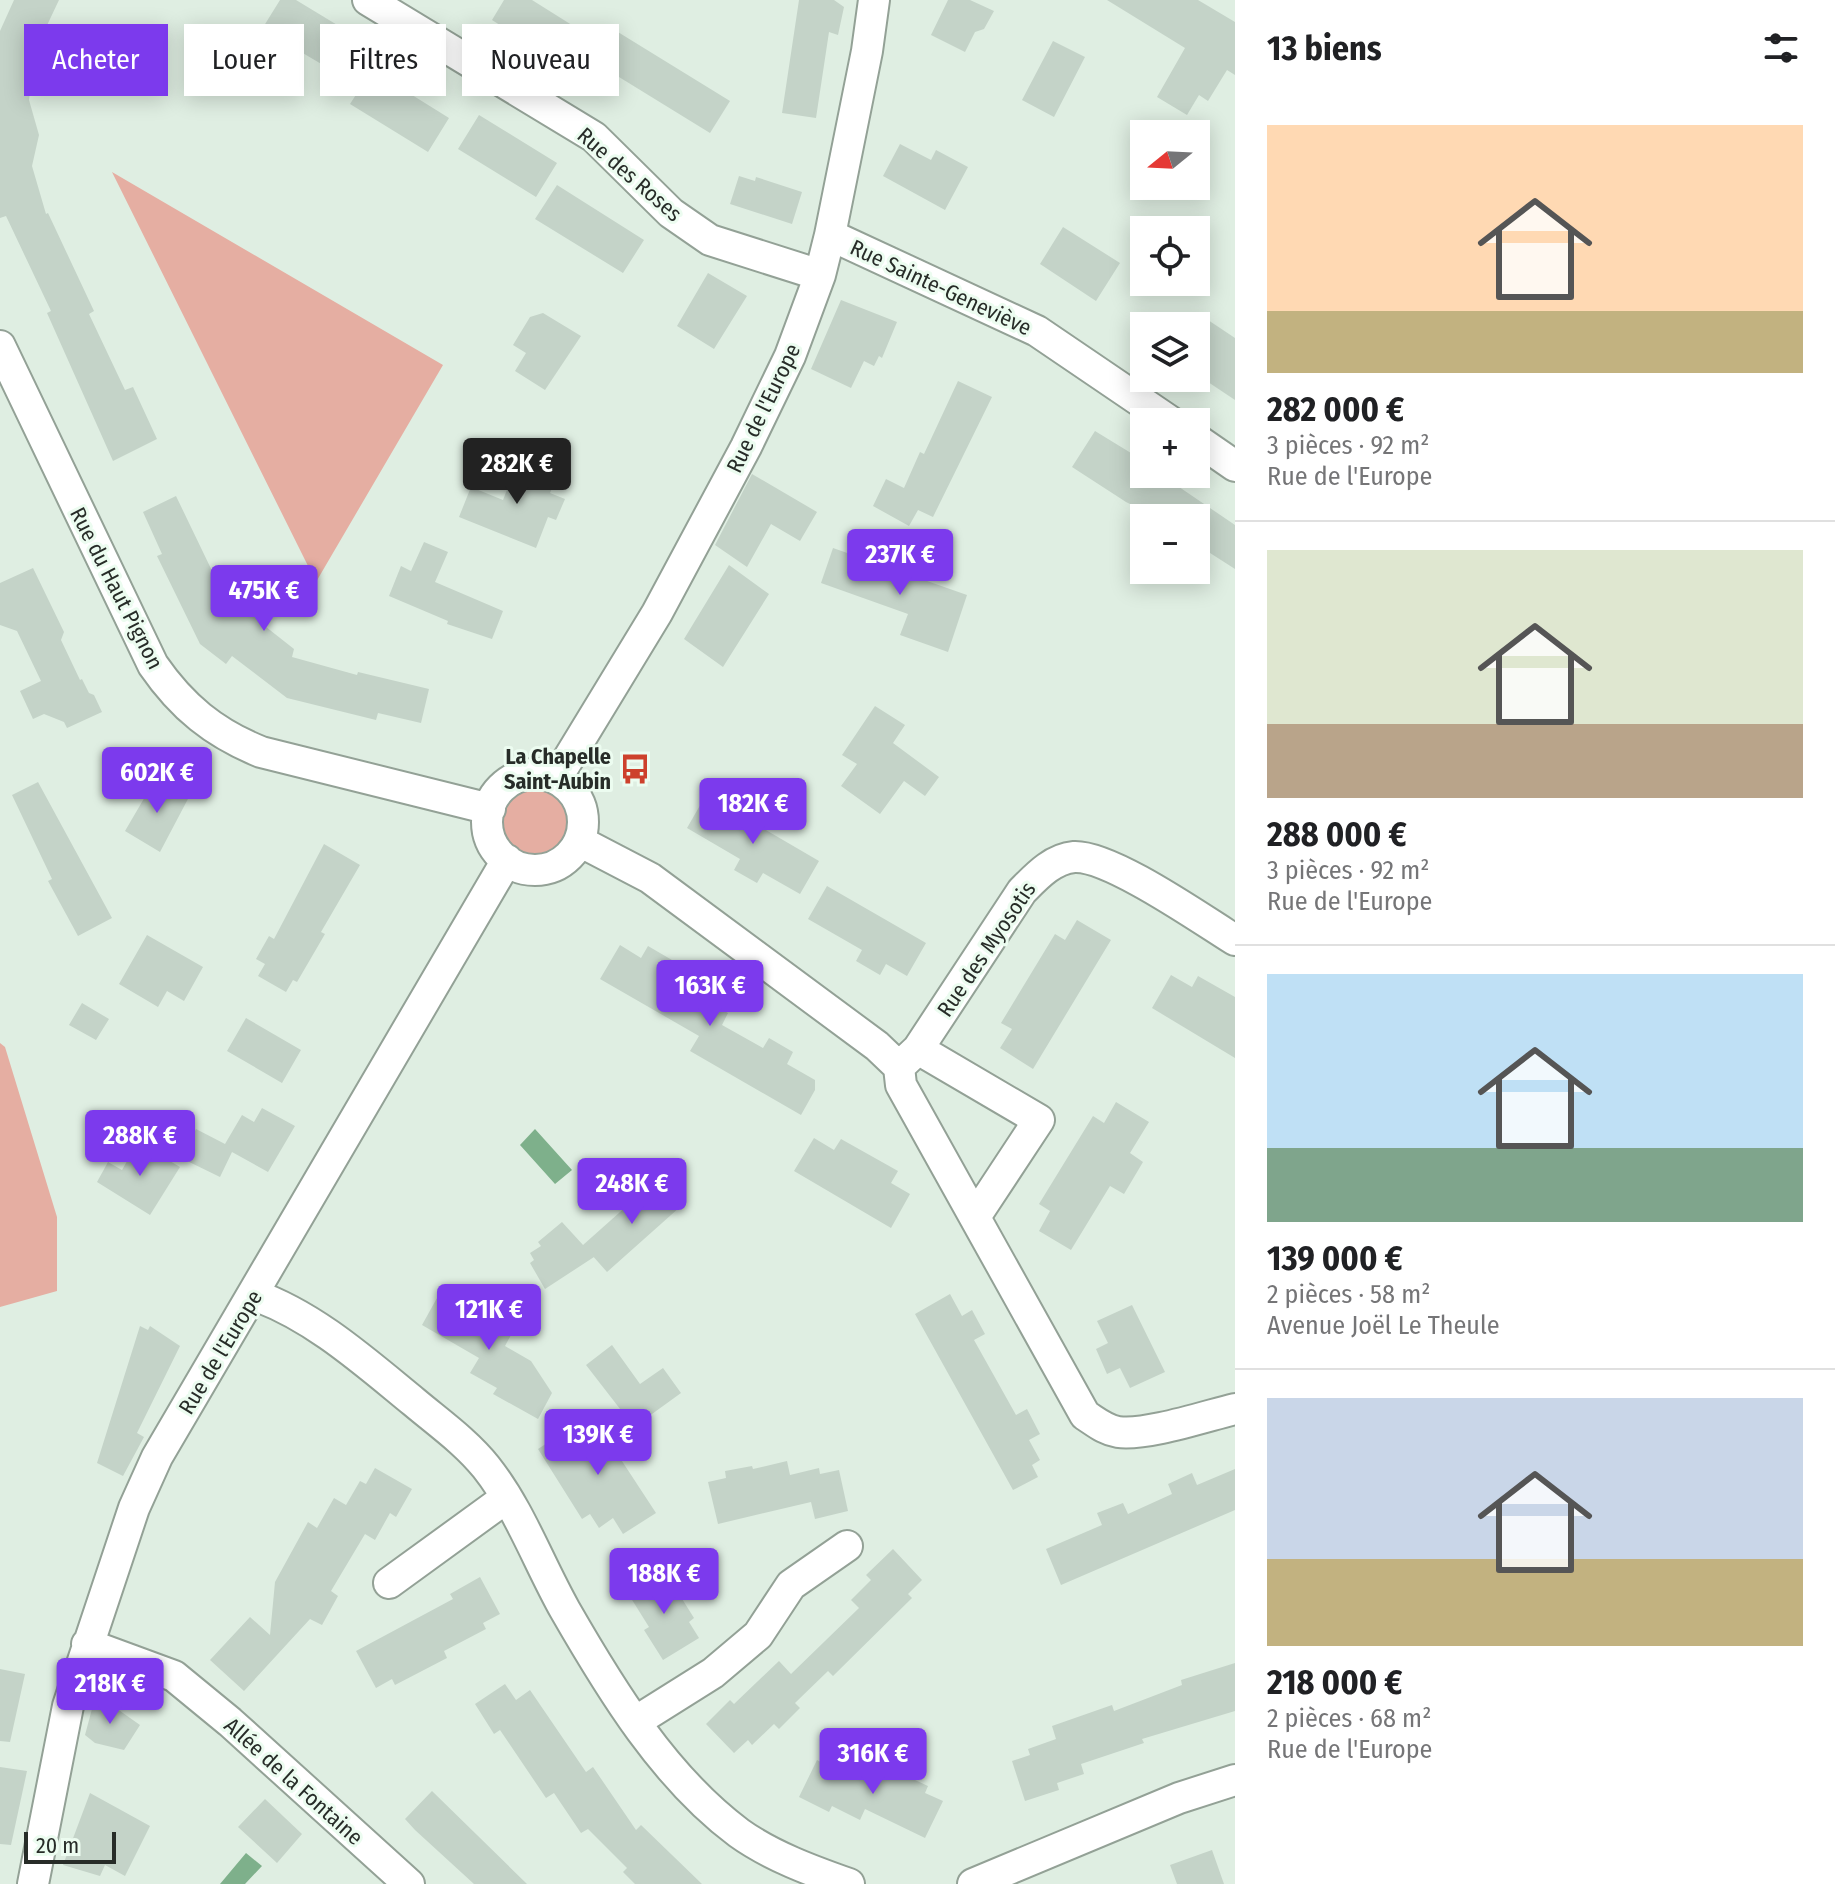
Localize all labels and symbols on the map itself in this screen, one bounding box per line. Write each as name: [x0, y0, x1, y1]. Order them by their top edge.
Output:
north arrow: [1130, 120, 1210, 200]
street label: Rue des Roses: [572, 122, 687, 227]
street label: Rue Sainte-Geneviève: [846, 234, 1036, 341]
street label: Rue de l'Europe: [721, 339, 806, 477]
pin: 282K €: [452, 438, 582, 506]
street label: Rue du Haut Pignon: [64, 503, 169, 674]
pin: 237K €: [835, 529, 965, 597]
pin: 475K €: [199, 565, 329, 633]
place label: La Chapelle Saint-Aubin: [504, 743, 611, 795]
pin: 602K €: [92, 747, 222, 815]
bus stop icon: La Chapelle Saint-Aubin: [618, 752, 652, 786]
pin: 182K €: [688, 778, 818, 846]
street label: Rue des Myosotis: [931, 877, 1041, 1022]
pin: 163K €: [645, 960, 775, 1028]
pin: 288K €: [75, 1110, 205, 1178]
pin: 248K €: [567, 1158, 697, 1226]
pin: 121K €: [424, 1284, 554, 1352]
street label: Rue de l'Europe: [173, 1285, 268, 1419]
pin: 139K €: [533, 1409, 663, 1477]
pin: 188K €: [599, 1548, 729, 1616]
pin: 218K €: [45, 1658, 175, 1726]
street label: Allée de la Fontaine: [219, 1712, 369, 1851]
pin: 316K €: [808, 1728, 938, 1796]
scale bar: [24, 1828, 116, 1864]

